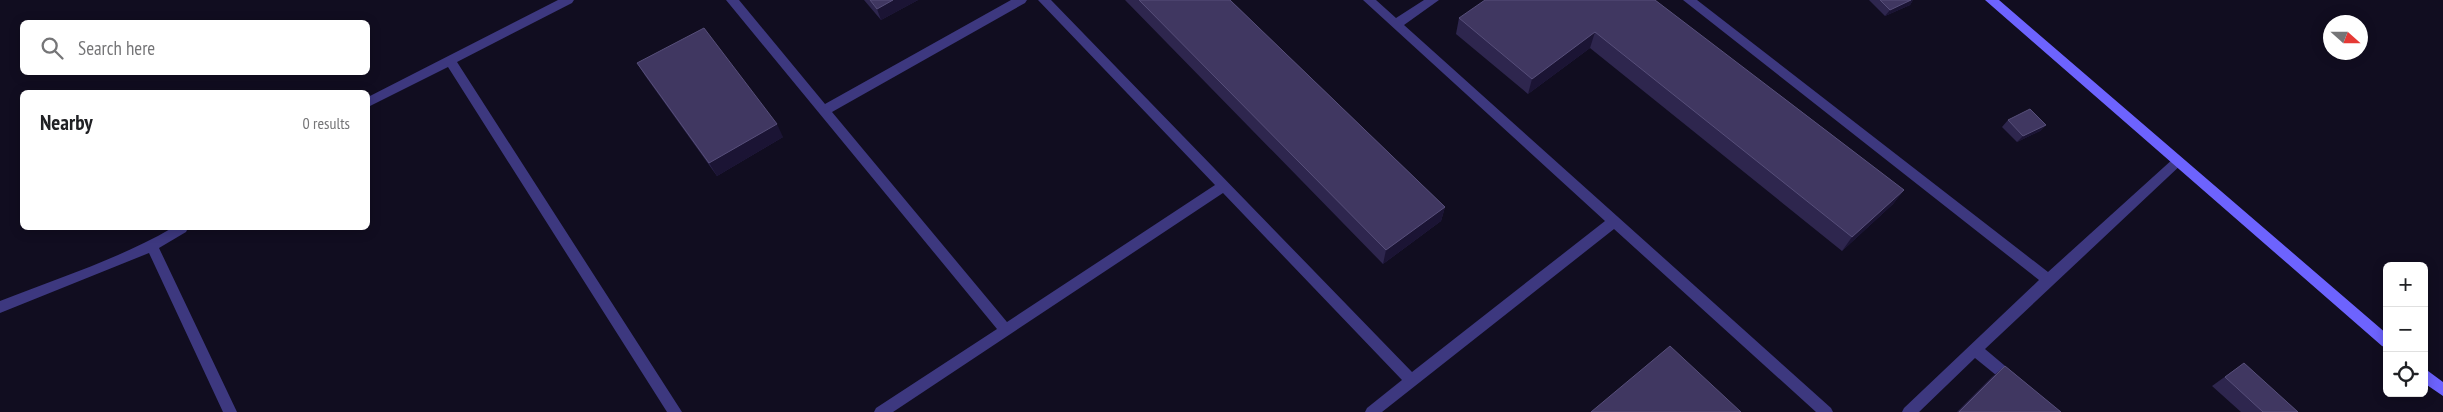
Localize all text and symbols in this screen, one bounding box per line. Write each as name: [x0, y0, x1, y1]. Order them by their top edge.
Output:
north arrow: [2323, 15, 2368, 60]
search box: [20, 20, 370, 75]
icon: search: [38, 34, 66, 62]
text: Search here: [78, 36, 155, 60]
text: Nearby: [40, 109, 93, 136]
text: 0 results: [303, 113, 350, 133]
map controls: [2383, 262, 2428, 397]
button: +: [2383, 262, 2428, 307]
button: −: [2383, 307, 2428, 352]
button: locate: [2383, 352, 2428, 397]

